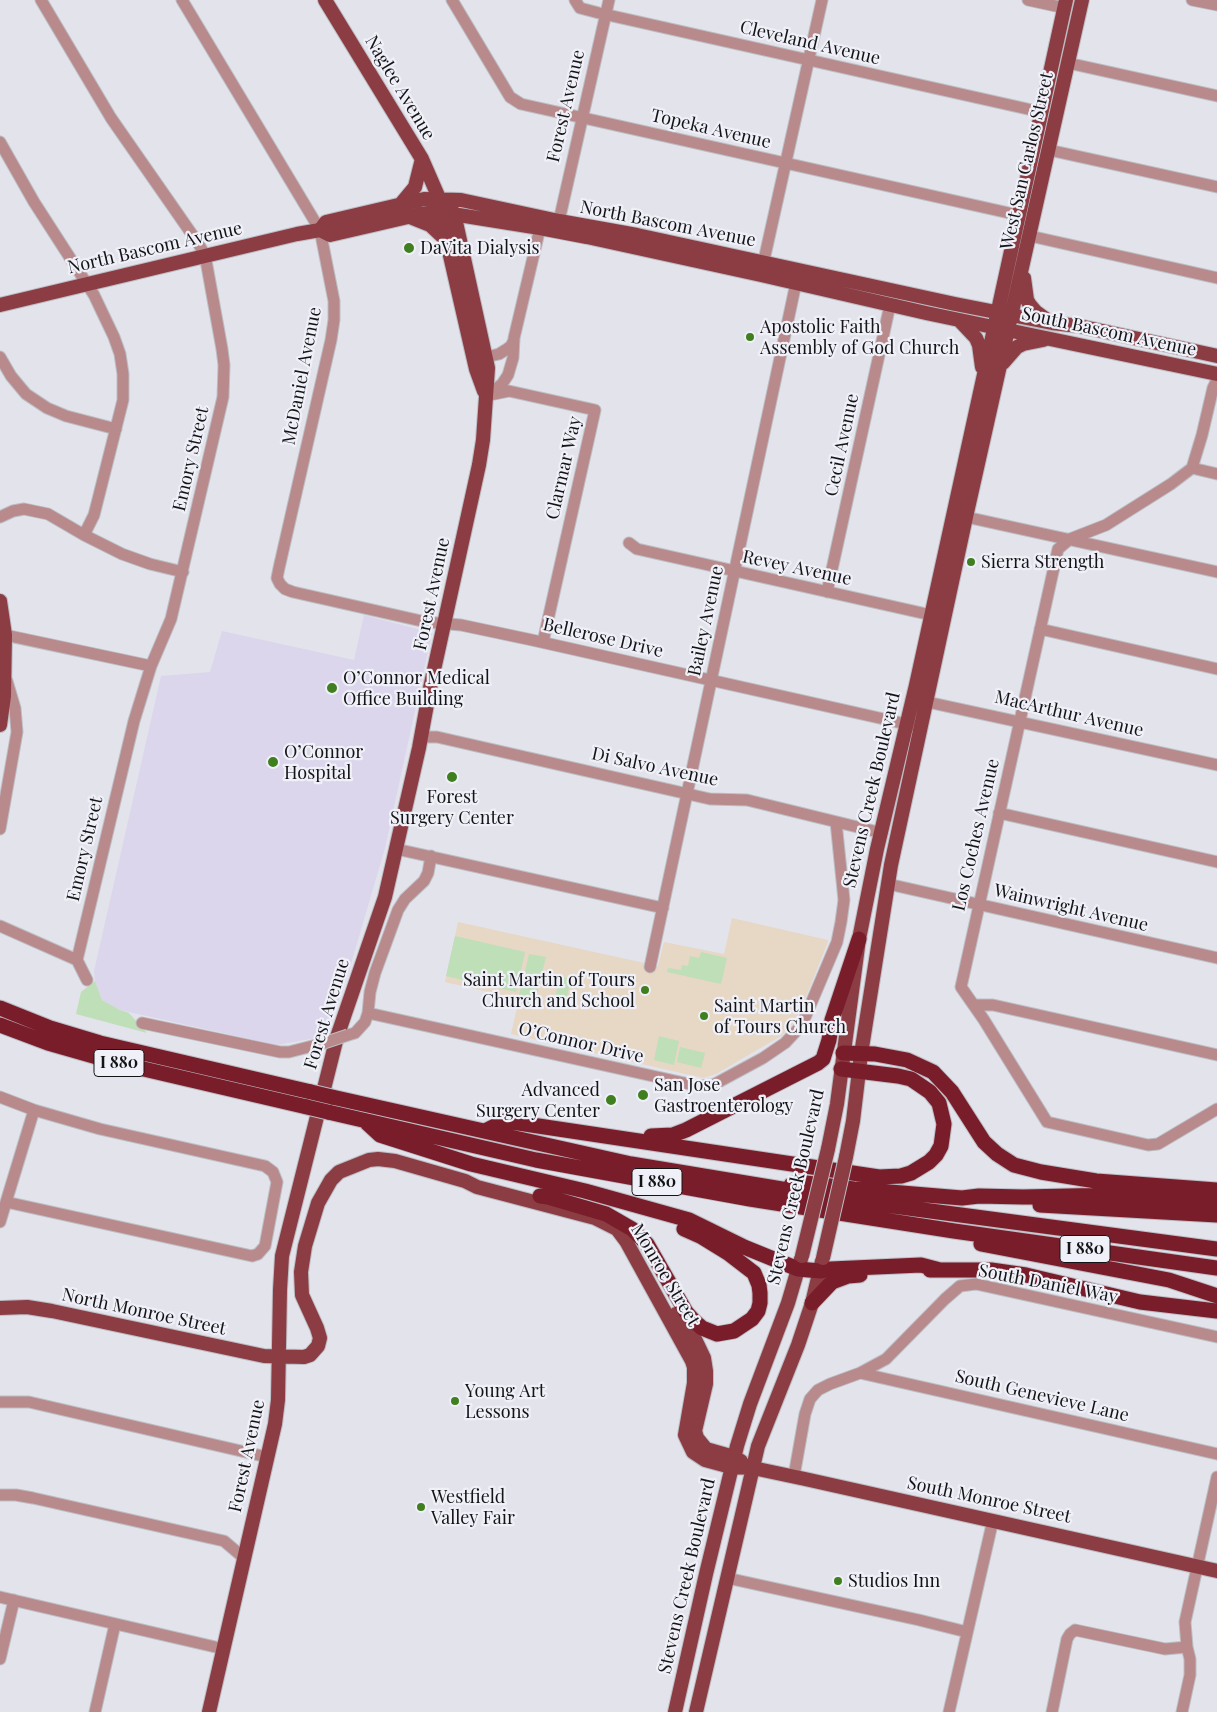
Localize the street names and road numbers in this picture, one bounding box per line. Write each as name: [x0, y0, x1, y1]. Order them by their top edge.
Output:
street label: Cleveland Avenue: [738, 16, 882, 70]
street label: Naglee Avenue: [360, 32, 440, 144]
street label: Forest Avenue: [543, 48, 589, 164]
street label: West San Carlos Street: [996, 70, 1058, 252]
street label: Topeka Avenue: [649, 105, 773, 153]
street label: North Bascom Avenue: [578, 196, 758, 252]
street label: North Bascom Avenue: [66, 217, 244, 279]
street label: South Bascom Avenue: [1020, 303, 1198, 361]
street label: McDaniel Avenue: [278, 305, 326, 447]
street label: Cecil Avenue: [821, 392, 863, 498]
street label: Emory Street: [168, 405, 214, 513]
street label: Clarmar Way: [542, 414, 586, 522]
street label: Forest Avenue: [410, 536, 454, 652]
street label: Revey Avenue: [740, 546, 854, 590]
street label: Bailey Avenue: [684, 564, 728, 678]
street label: Bellerose Drive: [541, 614, 665, 662]
street label: MacArthur Avenue: [993, 686, 1145, 742]
street label: Stevens Creek Boulevard: [839, 690, 905, 890]
street label: Di Salvo Avenue: [590, 743, 720, 791]
street label: Los Coches Avenue: [948, 757, 1004, 913]
street label: Emory Street: [62, 795, 108, 903]
street label: Wainwright Avenue: [992, 880, 1150, 936]
street label: Forest Avenue: [300, 956, 354, 1072]
street label: O’Connor Drive: [516, 1018, 646, 1068]
road number: I 880: [94, 1050, 144, 1076]
street label: Stevens Creek Boulevard: [763, 1087, 829, 1287]
road number: I 880: [632, 1168, 682, 1196]
street label: Monroe Street: [626, 1220, 704, 1330]
road number: I 880: [1060, 1236, 1110, 1262]
street label: South Daniel Way: [977, 1260, 1119, 1308]
street label: North Monroe Street: [60, 1284, 228, 1340]
street label: South Genevieve Lane: [953, 1365, 1131, 1427]
street label: Forest Avenue: [225, 1398, 269, 1514]
street label: South Monroe Street: [905, 1472, 1073, 1528]
street label: Stevens Creek Boulevard: [654, 1476, 720, 1676]

